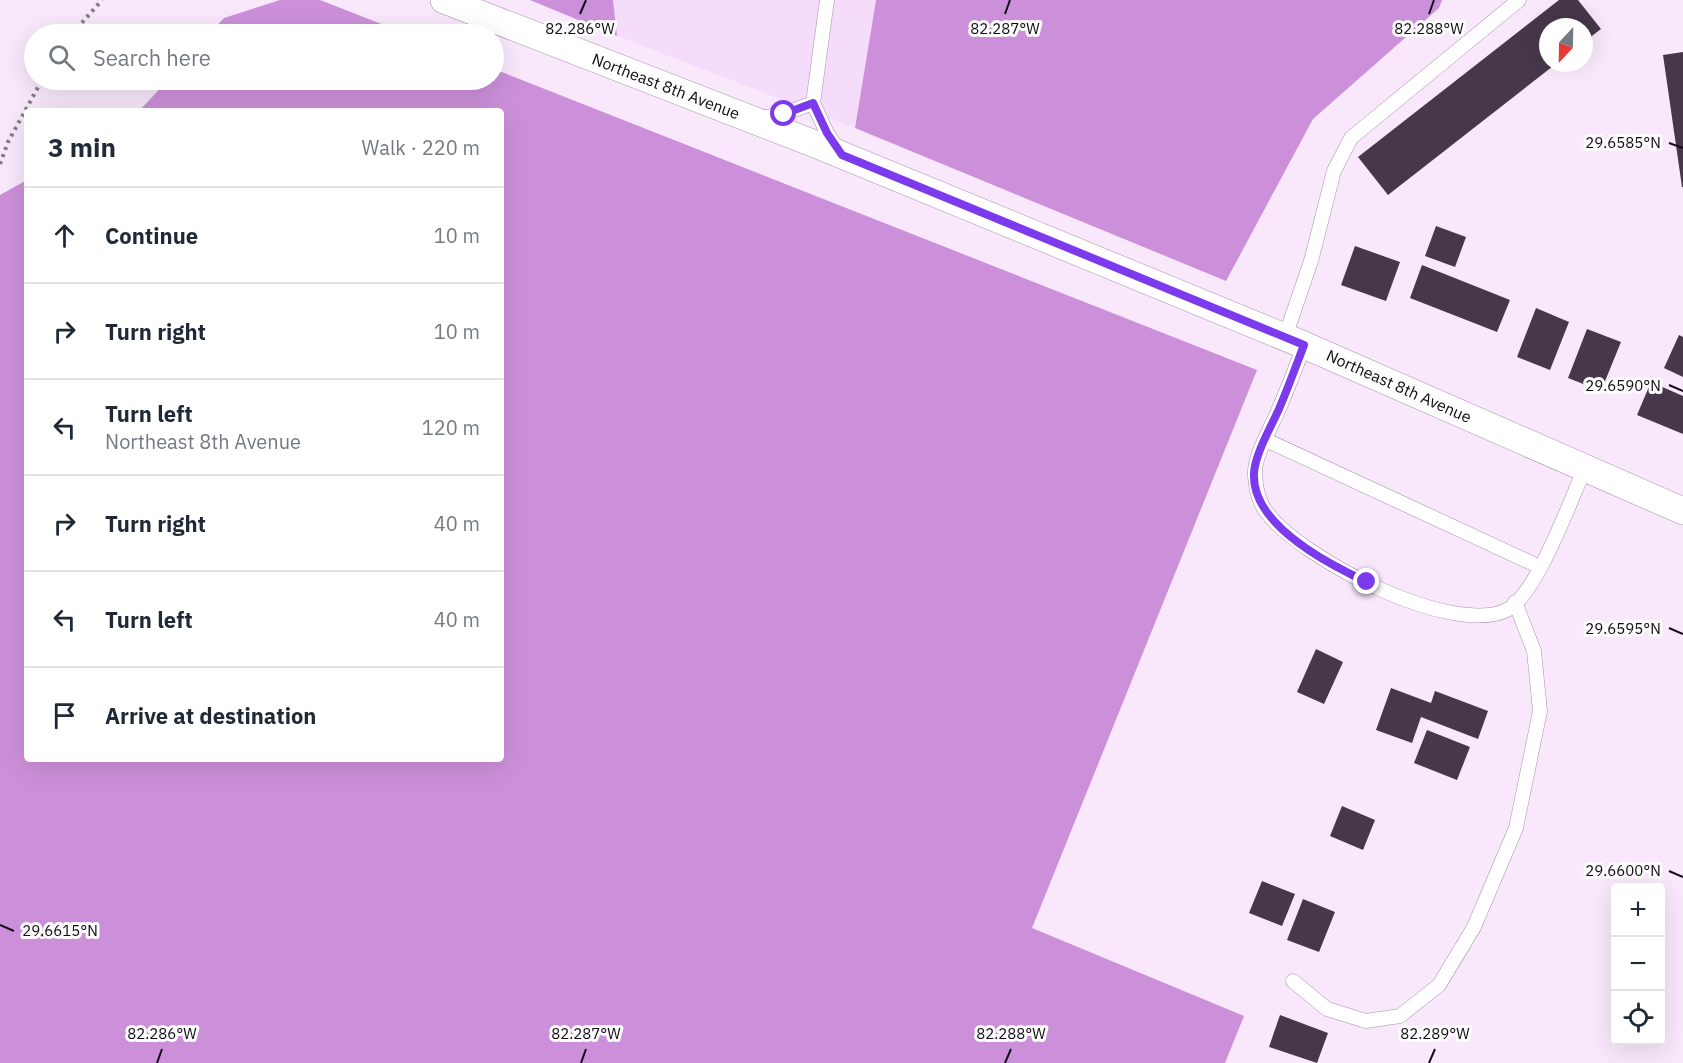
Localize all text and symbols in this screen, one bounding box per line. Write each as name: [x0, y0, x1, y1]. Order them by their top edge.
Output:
north arrow: [1539, 18, 1593, 72]
text: 82.286°W: [545, 19, 615, 38]
text: 82.287°W: [970, 19, 1040, 38]
text: 82.288°W: [1394, 19, 1464, 38]
search box: [24, 24, 504, 90]
icon: search: [45, 41, 78, 74]
text: Search here: [93, 43, 211, 72]
street label: Northeast 8th Avenue: [589, 49, 743, 124]
route start: [770, 100, 796, 126]
text: 3 min: [48, 130, 116, 164]
text: 29.6585°N: [1585, 133, 1661, 152]
text: Walk · 220 m: [362, 134, 480, 161]
icon: ahead: [48, 219, 81, 252]
text: Continue: [105, 221, 198, 250]
text: 10 m: [434, 222, 480, 249]
icon: right: [48, 315, 81, 348]
text: Turn right: [105, 317, 206, 346]
text: 10 m: [434, 318, 480, 345]
street label: Northeast 8th Avenue: [1323, 345, 1475, 427]
text: 29.6590°N: [1585, 376, 1661, 395]
text: Turn left: [105, 399, 193, 428]
icon: left: [48, 411, 81, 444]
text: 120 m: [422, 414, 480, 441]
text: Northeast 8th Avenue: [105, 428, 301, 455]
icon: right: [48, 507, 81, 540]
text: Turn right: [105, 509, 206, 538]
text: 40 m: [434, 510, 480, 537]
route end: [1353, 568, 1379, 594]
icon: left: [48, 603, 81, 636]
text: Turn left: [105, 605, 193, 634]
text: 40 m: [434, 606, 480, 633]
text: 29.6595°N: [1585, 619, 1661, 638]
icon: arrive: [48, 699, 81, 732]
text: Arrive at destination: [105, 701, 316, 730]
text: 29.6600°N: [1585, 861, 1661, 880]
map controls: [1611, 883, 1665, 1045]
button: +: [1611, 883, 1665, 937]
text: 29.6615°N: [22, 921, 98, 940]
button: −: [1611, 937, 1665, 991]
button: locate: [1611, 991, 1665, 1045]
text: 82.286°W: [127, 1024, 197, 1043]
text: 82.287°W: [551, 1024, 621, 1043]
text: 82.288°W: [976, 1024, 1046, 1043]
text: 82.289°W: [1400, 1024, 1470, 1043]

